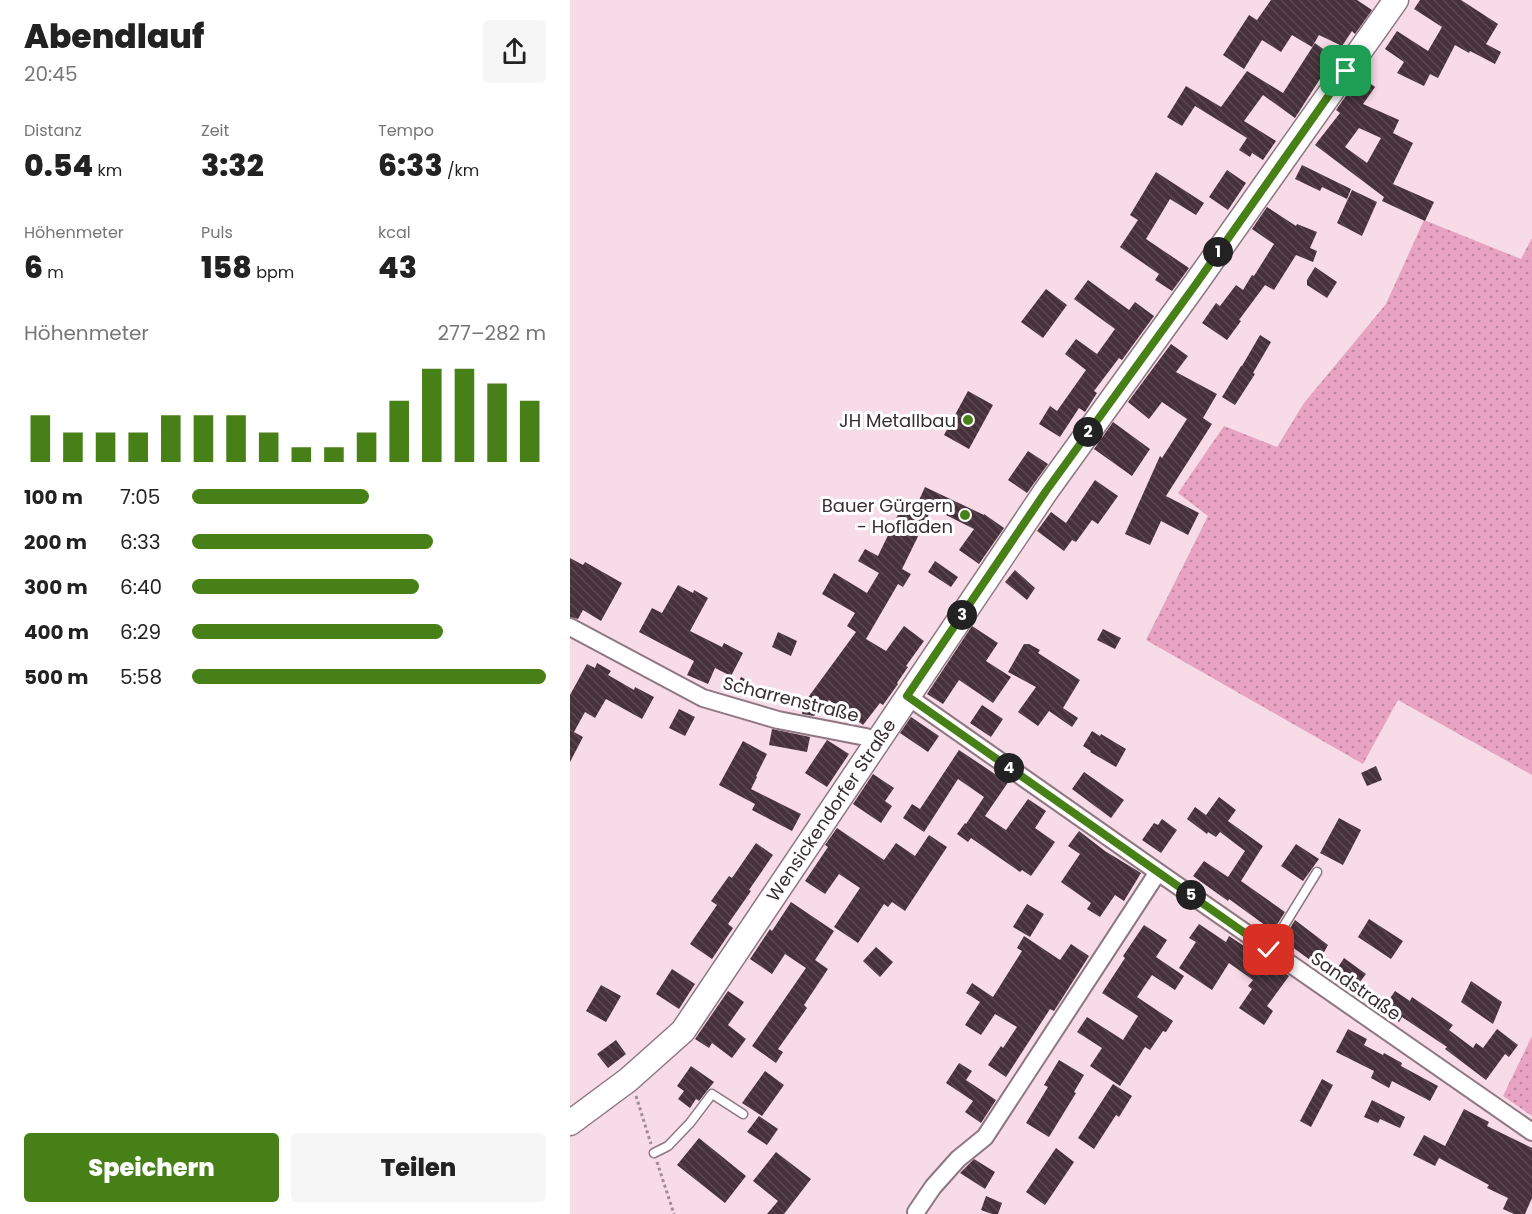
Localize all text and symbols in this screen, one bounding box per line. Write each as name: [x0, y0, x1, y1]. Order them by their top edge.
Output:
text: Abendlauf: [24, 13, 204, 60]
button: share: [483, 20, 546, 83]
pin: [1320, 45, 1371, 96]
icon: arrive: [1329, 54, 1362, 87]
text: 20:45: [24, 60, 77, 88]
text: Distanz: [24, 119, 82, 142]
text: Zeit: [201, 119, 229, 142]
text: Tempo: [378, 119, 434, 142]
text: 0.54: [24, 144, 93, 187]
text: 3:32: [201, 144, 264, 187]
text: 6:33: [378, 144, 443, 187]
text: km: [93, 159, 122, 182]
text: /km: [443, 159, 479, 182]
text: Höhenmeter: [24, 221, 124, 244]
text: Puls: [201, 221, 233, 244]
text: kcal: [378, 221, 411, 244]
pin: 1: [1203, 237, 1233, 267]
text: 1: [1215, 240, 1221, 263]
text: 6: [24, 246, 43, 289]
text: 158: [201, 246, 252, 289]
text: 43: [378, 246, 417, 289]
text: m: [43, 261, 64, 284]
text: bpm: [252, 261, 294, 284]
text: Höhenmeter: [24, 319, 149, 347]
text: 277–282 m: [438, 319, 546, 347]
place label: JH Metallbau: [839, 408, 956, 433]
marker: JH Metallbau: [961, 413, 975, 427]
pin: 2: [1073, 417, 1103, 447]
text: 2: [1083, 420, 1093, 443]
text: 100 m: [24, 483, 83, 511]
text: 7:05: [120, 483, 160, 511]
place label: Bauer Gürgern - Hofladen: [822, 493, 953, 539]
marker: Bauer Gürgern - Hofladen: [958, 508, 972, 522]
text: 200 m: [24, 528, 87, 556]
text: 6:33: [120, 528, 161, 556]
text: 300 m: [24, 573, 88, 601]
text: 6:40: [120, 573, 162, 601]
pin: 3: [947, 600, 977, 630]
text: 3: [957, 603, 967, 626]
text: 400 m: [24, 618, 89, 646]
text: 6:29: [120, 618, 161, 646]
text: 500 m: [24, 663, 89, 691]
text: 5:58: [120, 663, 162, 691]
street label: Scharrenstraße: [720, 670, 862, 728]
street label: Wensickendorfer Straße: [760, 714, 902, 906]
pin: 4: [994, 753, 1024, 783]
text: 4: [1004, 756, 1014, 779]
pin: 5: [1176, 880, 1206, 910]
text: 5: [1186, 883, 1196, 906]
pin: [1243, 924, 1294, 975]
icon: check: [1252, 933, 1285, 966]
street label: Sandstraße: [1306, 946, 1406, 1026]
button: Speichern: [24, 1133, 279, 1202]
button: Teilen: [291, 1133, 546, 1202]

